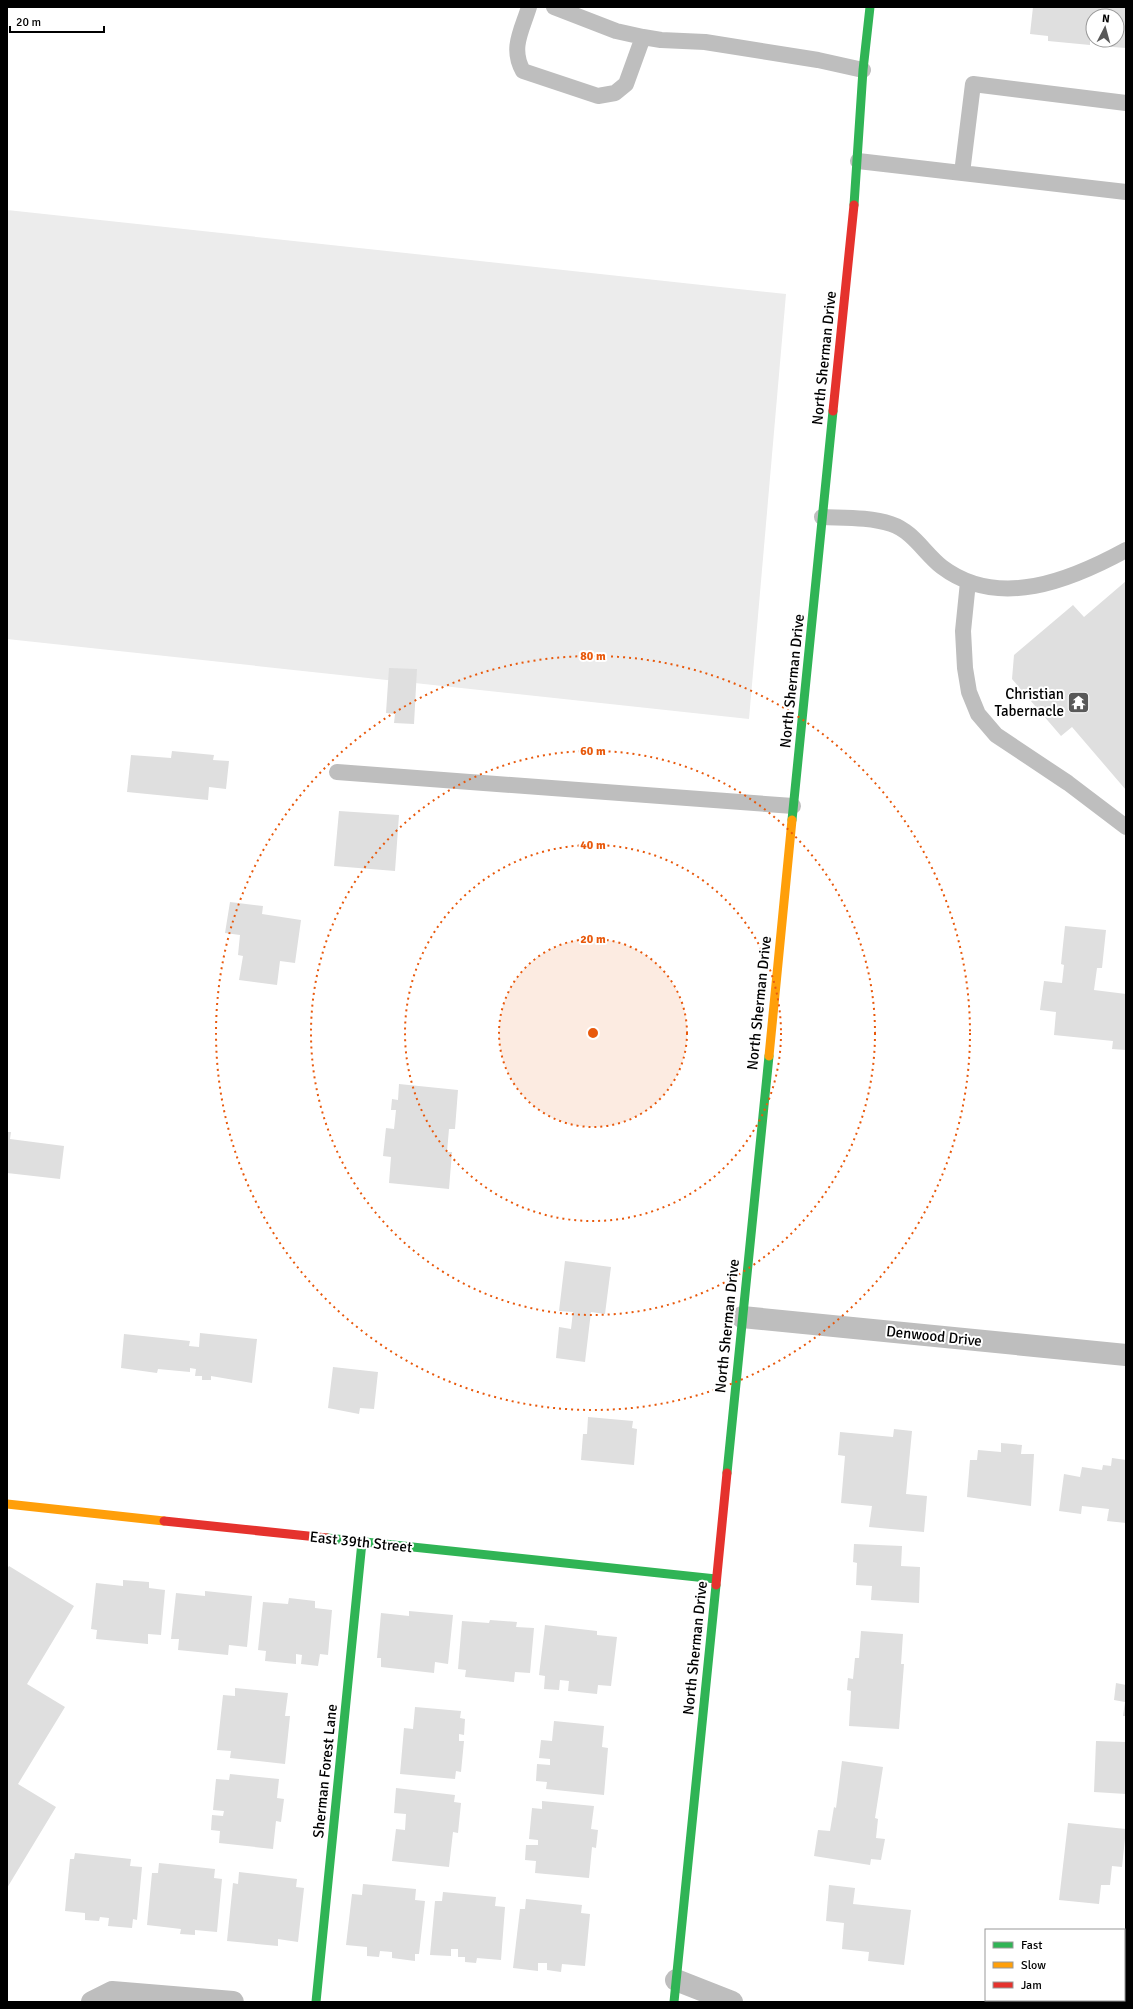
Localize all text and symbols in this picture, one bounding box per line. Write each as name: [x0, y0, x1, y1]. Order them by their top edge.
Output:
scale bar: [10, 8, 104, 34]
north arrow: [1085, 8, 1125, 48]
text: N: [1102, 12, 1110, 25]
text: 20 m: [16, 15, 41, 30]
street label: North Sherman Drive: [808, 290, 840, 426]
street label: North Sherman Drive: [776, 613, 808, 749]
text: 80 m: [580, 649, 606, 664]
place label: Christian Tabernacle: [995, 685, 1064, 720]
temple icon: Christian Tabernacle: [1066, 690, 1092, 716]
text: 60 m: [580, 744, 606, 759]
text: 40 m: [580, 838, 606, 853]
text: 20 m: [580, 932, 606, 947]
street label: North Sherman Drive: [743, 935, 775, 1071]
centre of rings: [586, 1026, 600, 1040]
street label: North Sherman Drive: [711, 1258, 743, 1394]
street label: Denwood Drive: [885, 1322, 983, 1350]
street label: East 39th Street: [309, 1528, 413, 1556]
street label: North Sherman Drive: [679, 1580, 711, 1716]
street label: Sherman Forest Lane: [309, 1703, 341, 1839]
legend: [985, 1929, 1125, 2001]
text: Fast: [1021, 1938, 1042, 1953]
text: Slow: [1021, 1958, 1046, 1973]
text: Jam: [1021, 1978, 1042, 1993]

